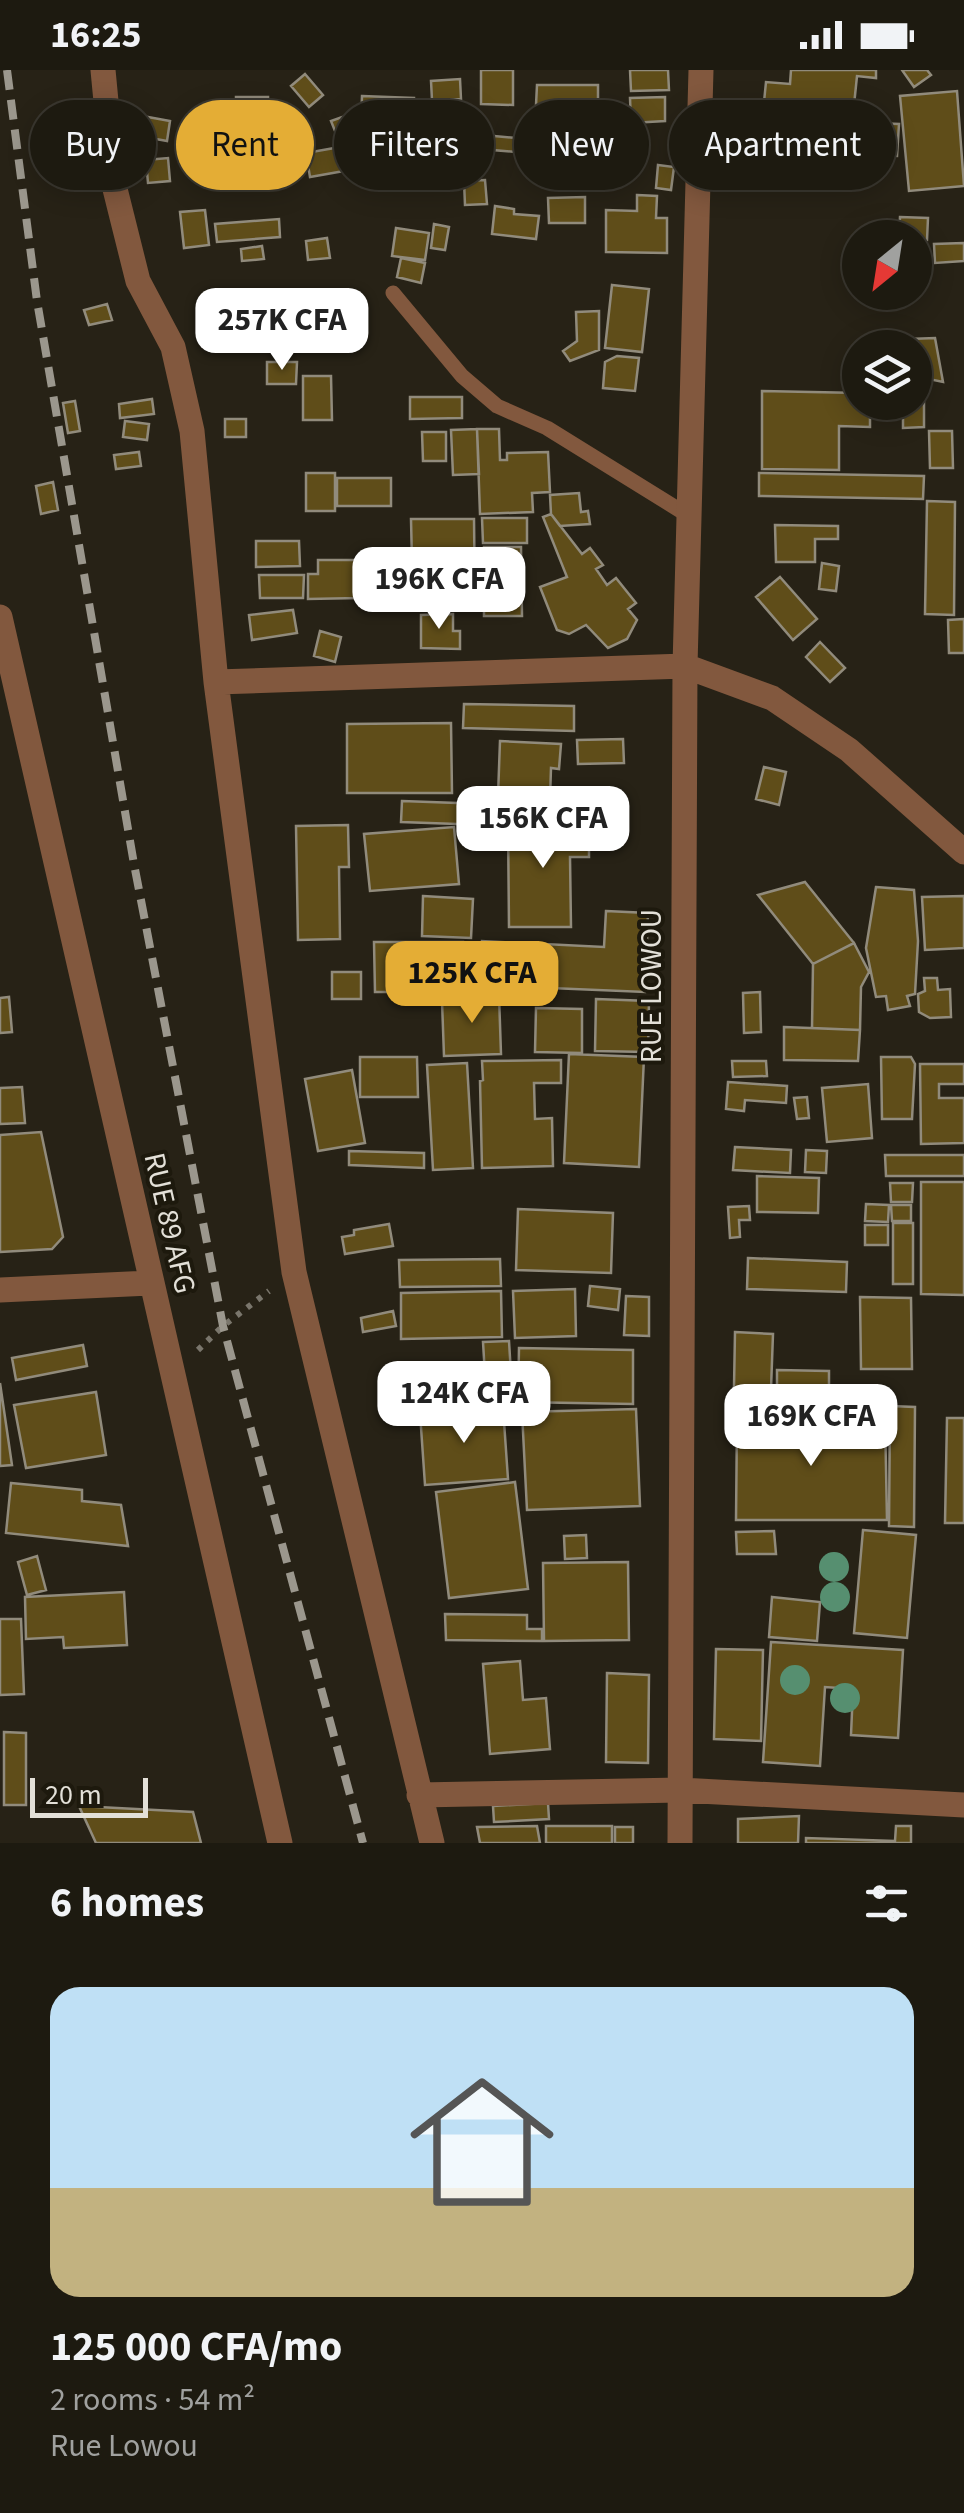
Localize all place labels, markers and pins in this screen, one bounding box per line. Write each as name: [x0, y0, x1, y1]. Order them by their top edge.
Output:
pin: 257K CFA: [179, 288, 385, 373]
pin: 196K CFA: [336, 547, 542, 632]
pin: 156K CFA: [440, 786, 646, 871]
pin: 125K CFA: [369, 941, 575, 1026]
pin: 124K CFA: [361, 1361, 567, 1446]
pin: 169K CFA: [708, 1384, 914, 1469]

